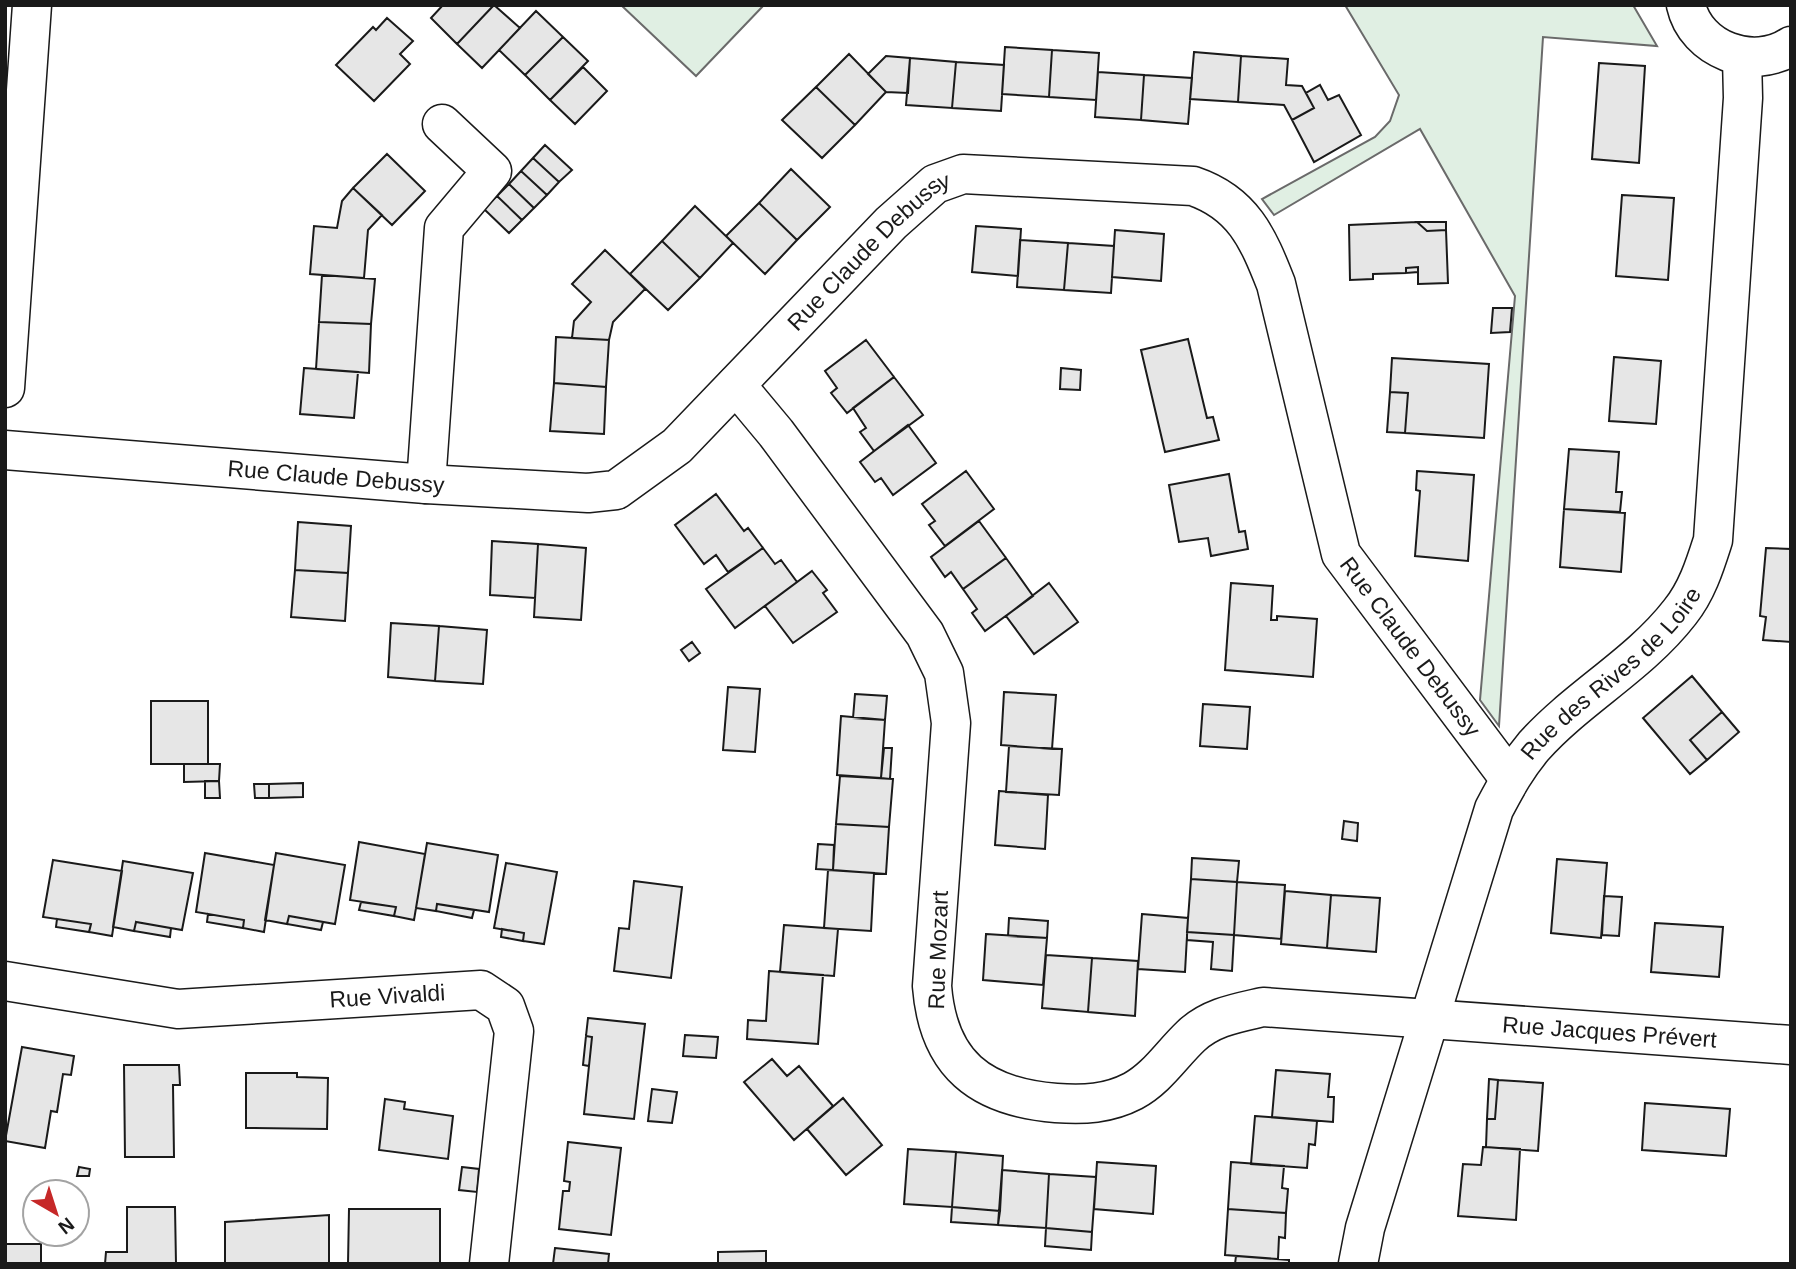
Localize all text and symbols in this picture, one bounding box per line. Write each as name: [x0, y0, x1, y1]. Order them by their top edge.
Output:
street label: Rue Claude Debussy: [782, 167, 954, 336]
street label: Rue Claude Debussy: [227, 455, 446, 498]
street label: Rue Claude Debussy: [1335, 552, 1486, 742]
street label: Rue des Rives de Loire: [1515, 583, 1706, 765]
street label: Rue Mozart: [923, 890, 953, 1010]
street label: Rue Vivaldi: [329, 979, 446, 1012]
street label: Rue Jacques Prévert: [1501, 1011, 1718, 1053]
north arrow: [21, 1178, 91, 1248]
text: N: [54, 1213, 78, 1238]

